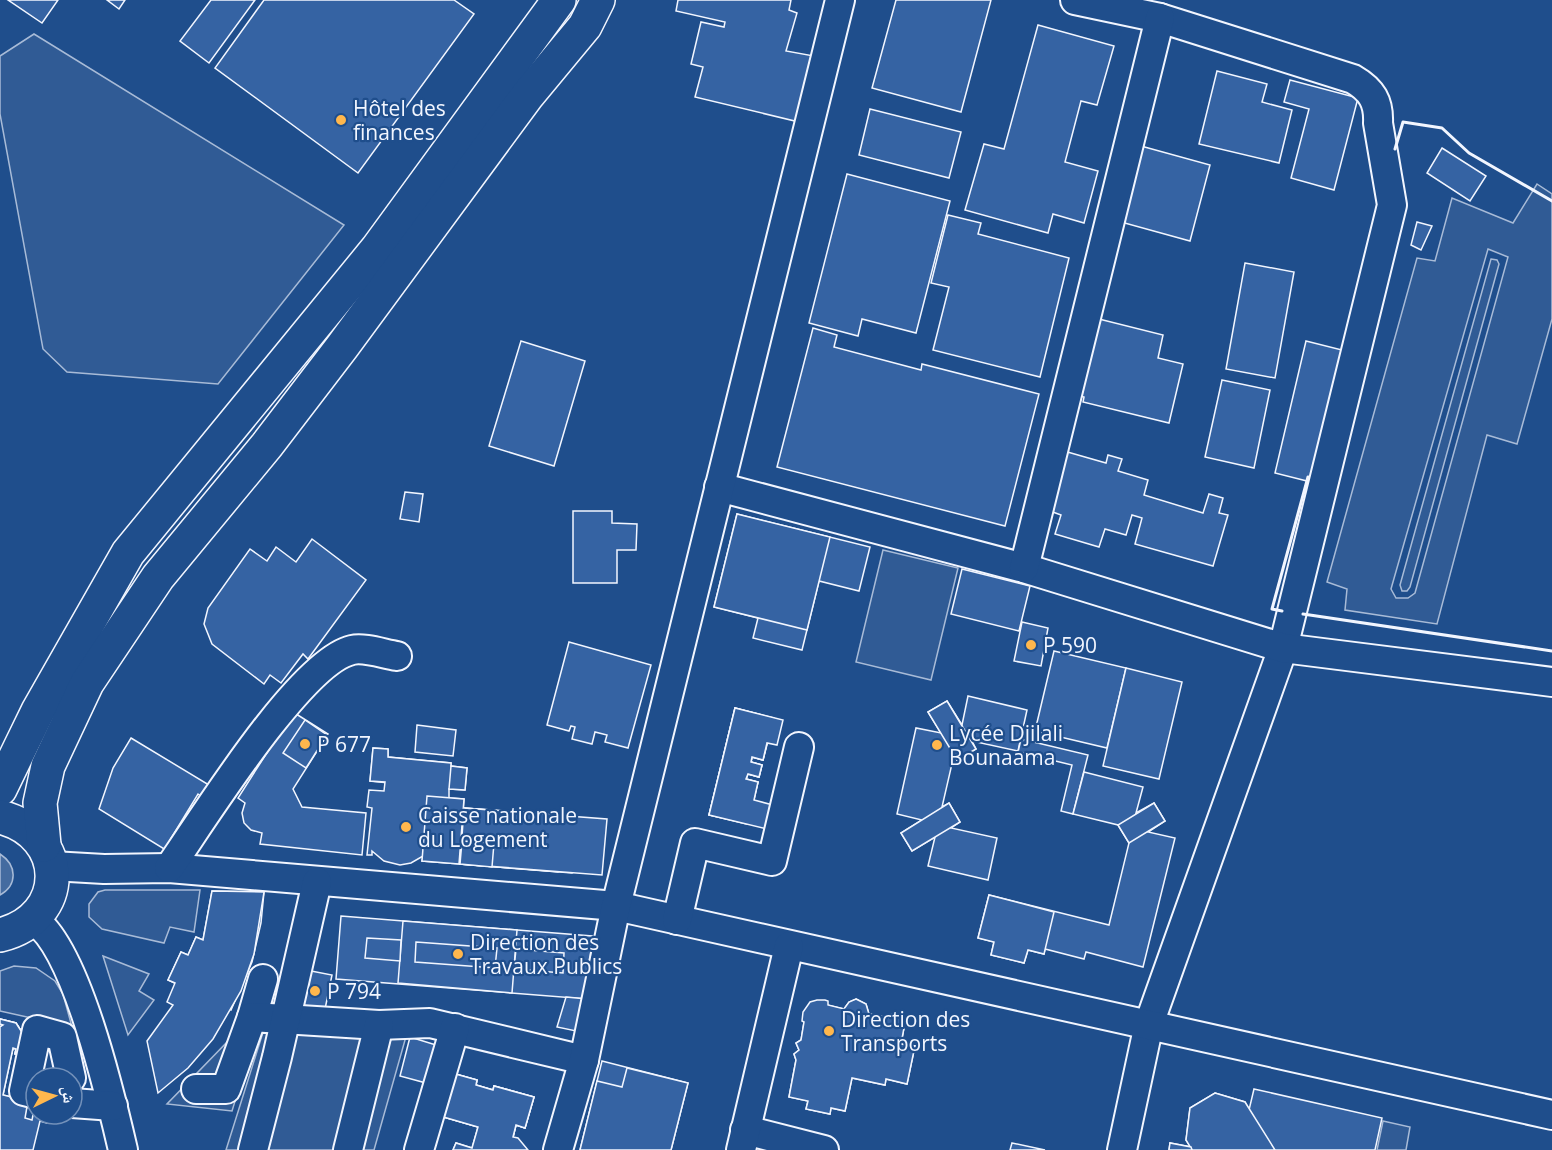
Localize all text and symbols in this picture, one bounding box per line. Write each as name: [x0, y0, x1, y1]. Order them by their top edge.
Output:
place label: Hôtel des finances: [353, 94, 446, 146]
marker: Hôtel des finances: [334, 113, 348, 127]
place label: P 590: [1043, 631, 1097, 659]
marker: P 590: [1024, 638, 1038, 652]
place label: Lycée Djilali Bounaama: [949, 719, 1063, 771]
place label: P 677: [317, 730, 371, 758]
marker: P 677: [298, 737, 312, 751]
marker: Lycée Djilali Bounaama: [930, 738, 944, 752]
place label: Caisse nationale du Logement: [418, 801, 577, 853]
marker: Caisse nationale du Logement: [399, 820, 413, 834]
place label: Direction des Travaux Publics: [470, 928, 622, 980]
marker: Direction des Travaux Publics: [451, 947, 465, 961]
place label: P 794: [327, 977, 381, 1005]
marker: P 794: [308, 984, 322, 998]
place label: Direction des Transports: [841, 1005, 970, 1057]
marker: Direction des Transports: [822, 1024, 836, 1038]
north arrow: [24, 1066, 84, 1126]
text: ش: [57, 1085, 81, 1104]

